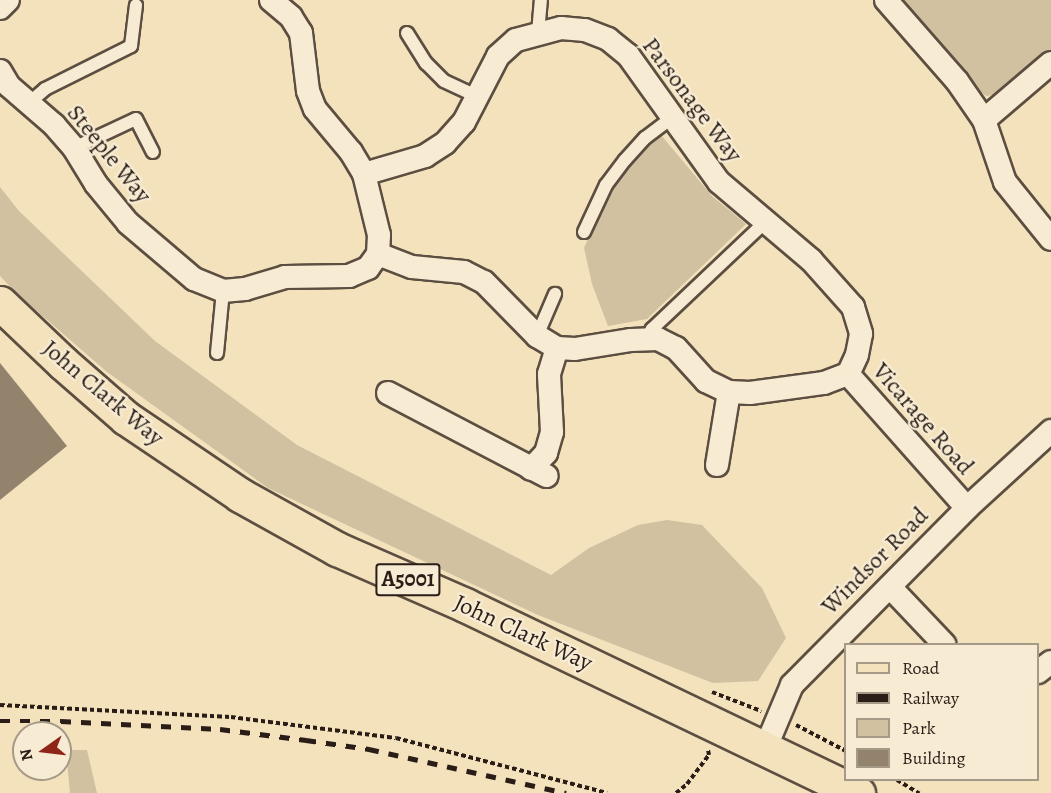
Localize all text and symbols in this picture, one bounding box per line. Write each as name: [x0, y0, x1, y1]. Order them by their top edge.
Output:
street label: Parsonage Way: [636, 32, 748, 168]
street label: Steeple Way: [61, 99, 157, 209]
street label: John Clark Way: [37, 334, 169, 452]
street label: Vicarage Road: [866, 357, 980, 481]
street label: Windsor Road: [815, 501, 935, 621]
road number: A5001: [375, 561, 441, 599]
street label: John Clark Way: [449, 588, 597, 678]
legend: [844, 643, 1039, 781]
text: Road: [902, 656, 939, 680]
text: Railway: [902, 686, 959, 710]
text: Park: [902, 716, 936, 740]
north arrow: [12, 721, 72, 781]
text: Building: [902, 746, 966, 770]
text: N: [14, 747, 39, 763]

